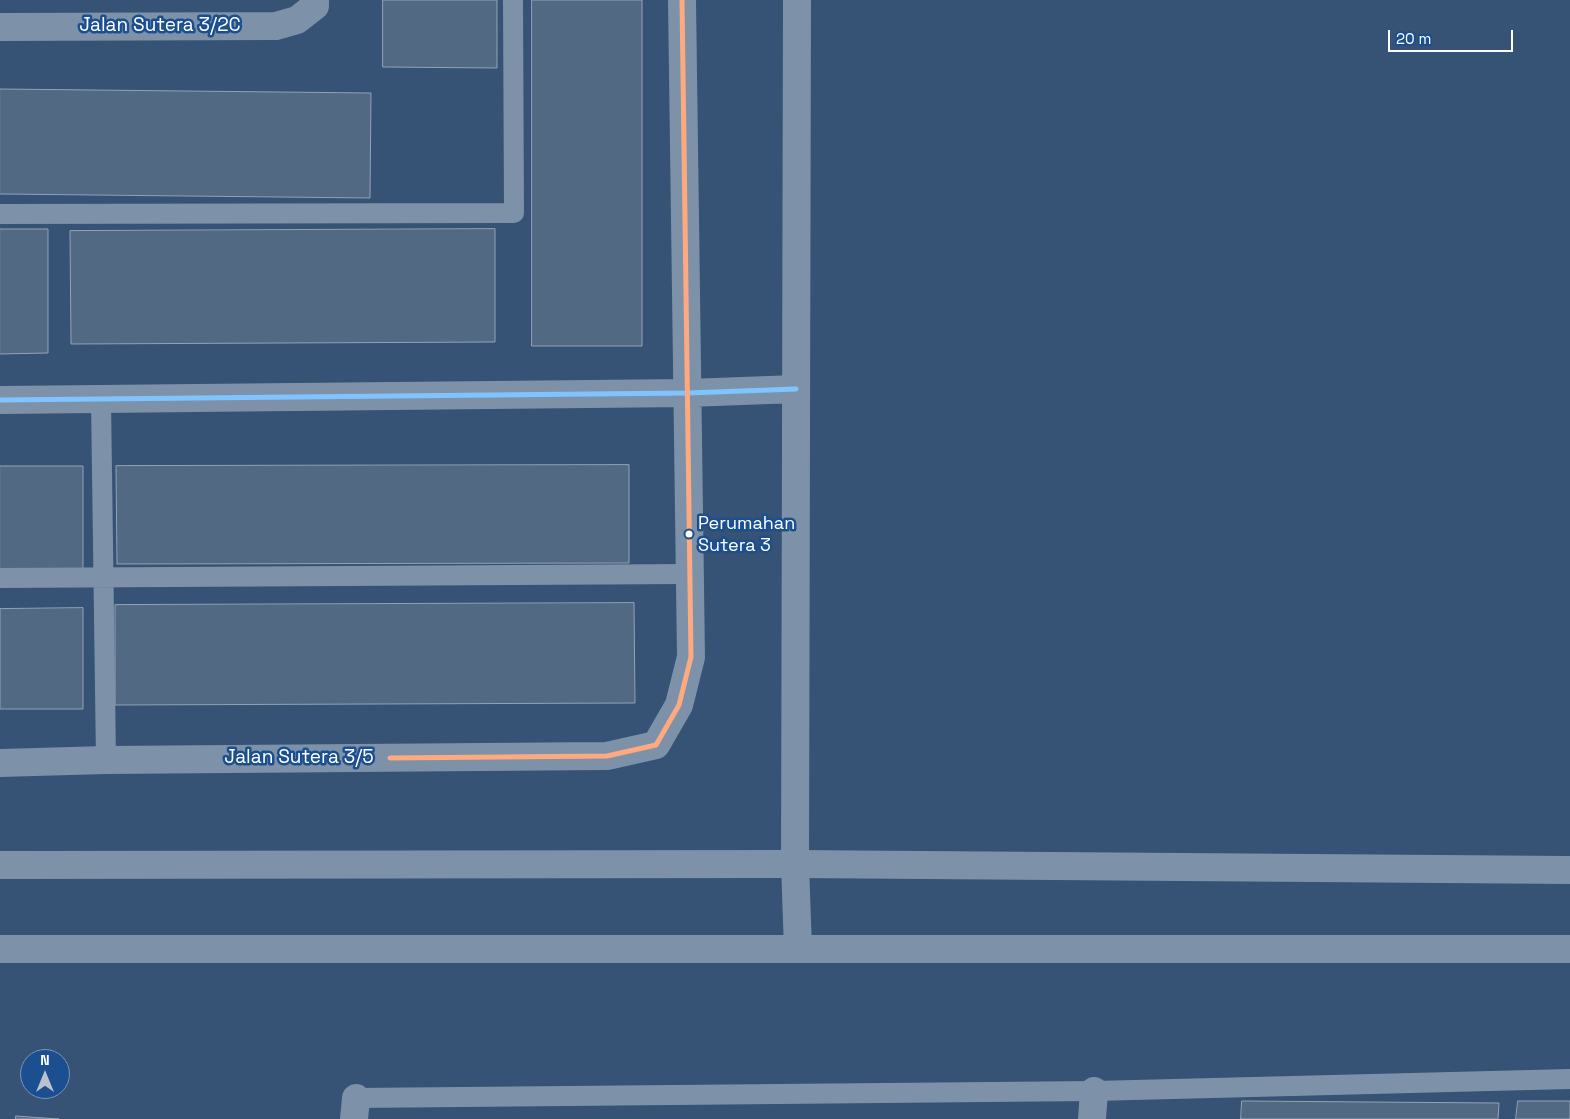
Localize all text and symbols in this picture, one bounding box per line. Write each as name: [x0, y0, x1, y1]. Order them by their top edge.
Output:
street label: Jalan Sutera 3/2C: [79, 15, 241, 37]
scale bar: [1390, 20, 1515, 52]
text: 20 m: [1396, 29, 1431, 48]
place label: Perumahan Sutera 3: [698, 513, 795, 556]
marker: Perumahan Sutera 3: [684, 529, 694, 539]
street label: Jalan Sutera 3/5: [224, 747, 374, 769]
north arrow: [20, 1049, 70, 1099]
text: N: [40, 1051, 50, 1069]

